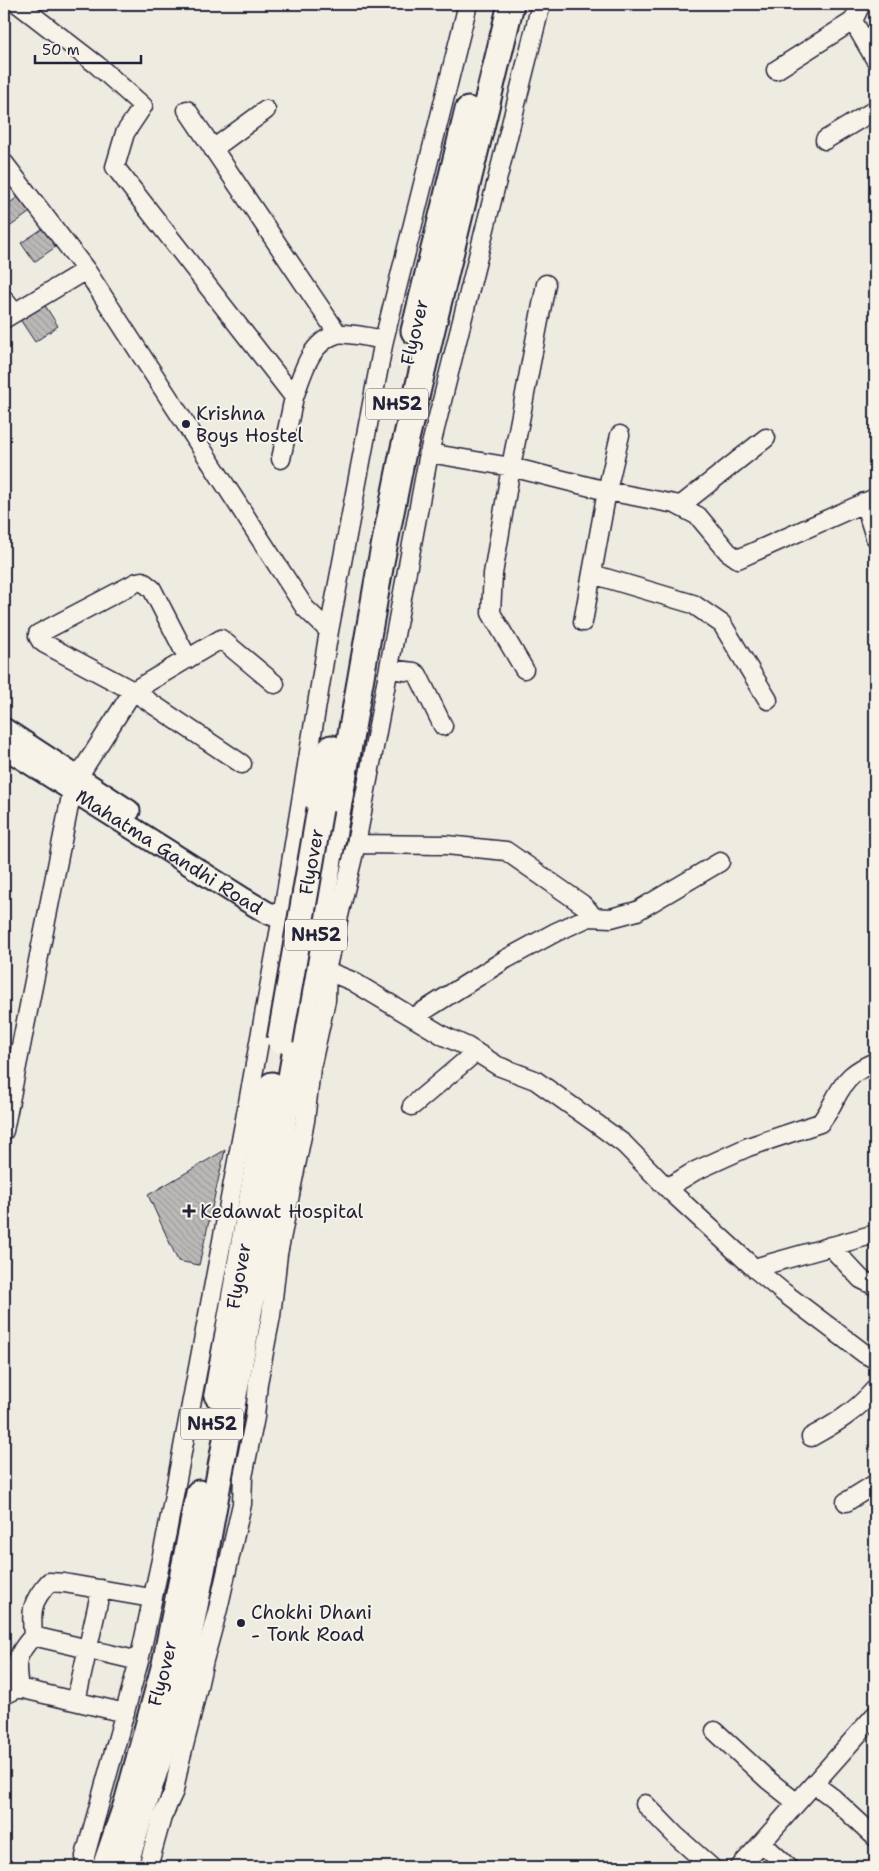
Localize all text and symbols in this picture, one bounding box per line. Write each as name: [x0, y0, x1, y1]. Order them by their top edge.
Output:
scale bar: [35, 32, 141, 64]
text: 50 m: [42, 40, 80, 60]
street label: Flyover: [395, 297, 434, 368]
road number: NH52: [366, 388, 428, 419]
place label: Krishna Boys Hostel: [196, 401, 304, 448]
marker: Krishna Boys Hostel: [180, 418, 192, 430]
street label: Mahatma Gandhi Road: [71, 784, 268, 921]
street label: Flyover: [293, 827, 329, 897]
road number: NH52: [285, 920, 347, 950]
place label: Kedawat Hospital: [200, 1199, 364, 1224]
marker: Kedawat Hospital: [182, 1204, 196, 1218]
street label: Flyover: [220, 1241, 257, 1311]
road number: NH52: [181, 1408, 243, 1440]
place label: Chokhi Dhani - Tonk Road: [251, 1600, 372, 1647]
marker: Chokhi Dhani - Tonk Road: [235, 1617, 247, 1629]
street label: Flyover: [142, 1638, 182, 1709]

